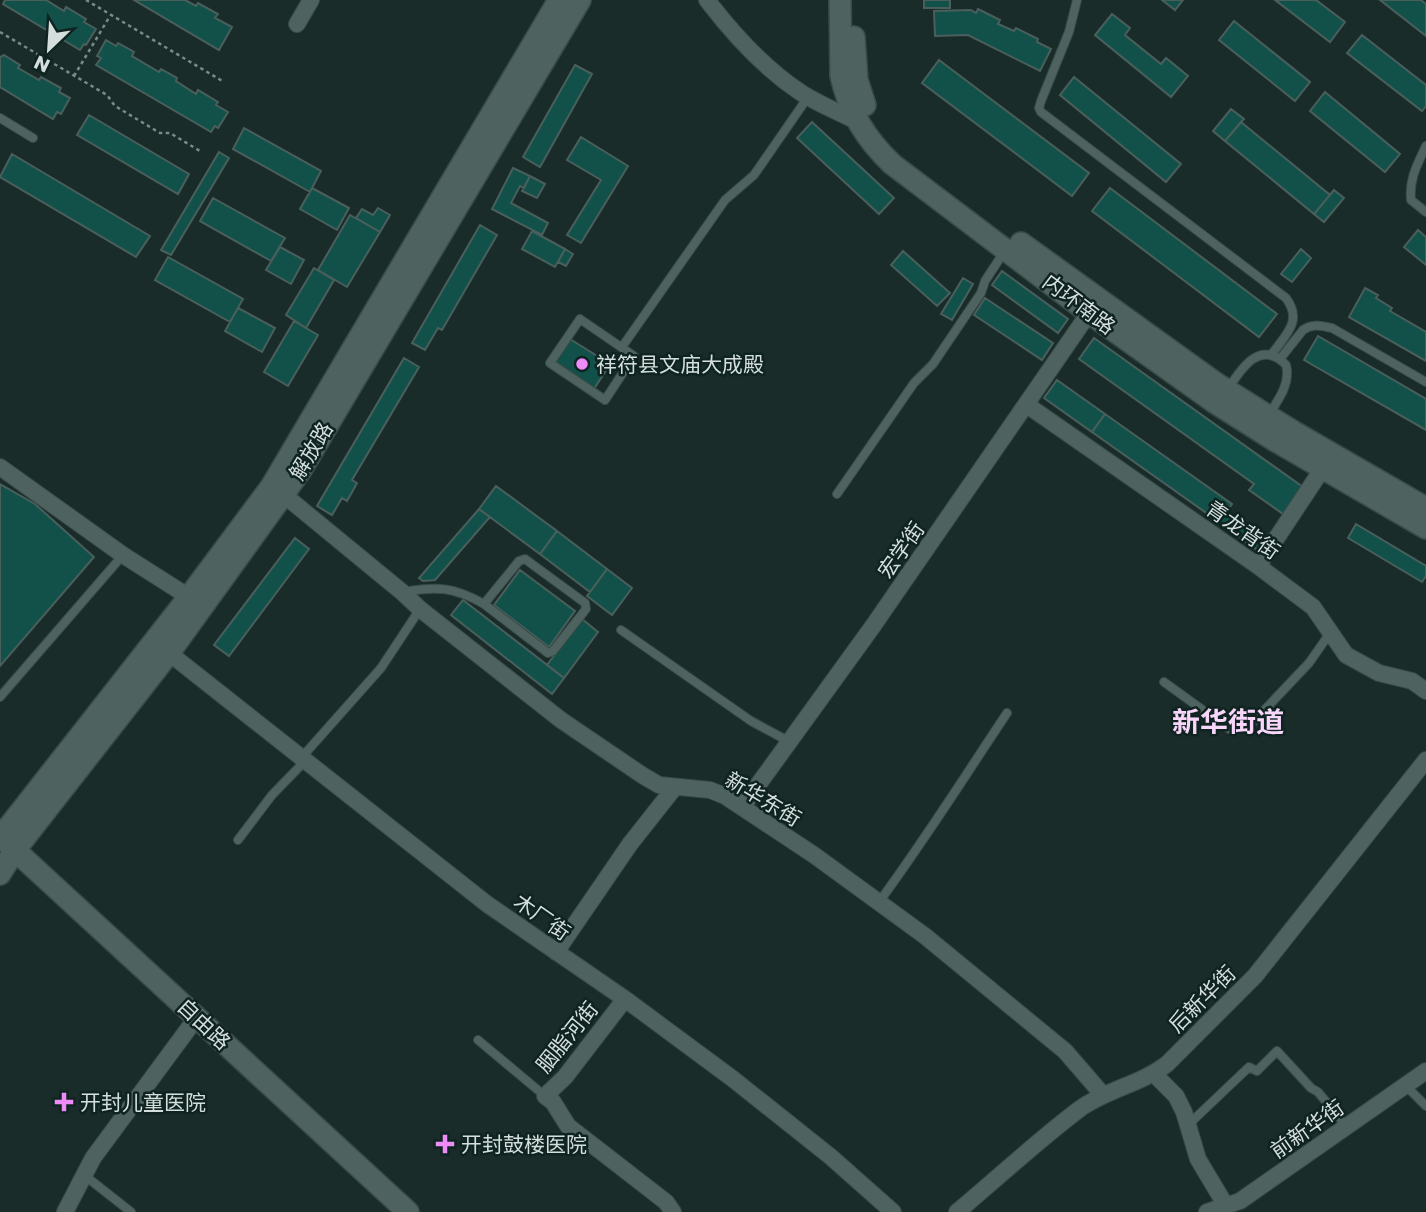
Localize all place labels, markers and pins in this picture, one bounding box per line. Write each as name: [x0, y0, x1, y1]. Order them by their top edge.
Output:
place label: 祥符县文庙大成殿: [596, 350, 764, 379]
marker: 祥符县文庙大成殿: [574, 356, 590, 372]
place label: 开封儿童医院: [80, 1088, 206, 1117]
marker: 开封儿童医院: [54, 1092, 74, 1112]
place label: 开封鼓楼医院: [461, 1130, 587, 1159]
marker: 开封鼓楼医院: [435, 1134, 455, 1154]

